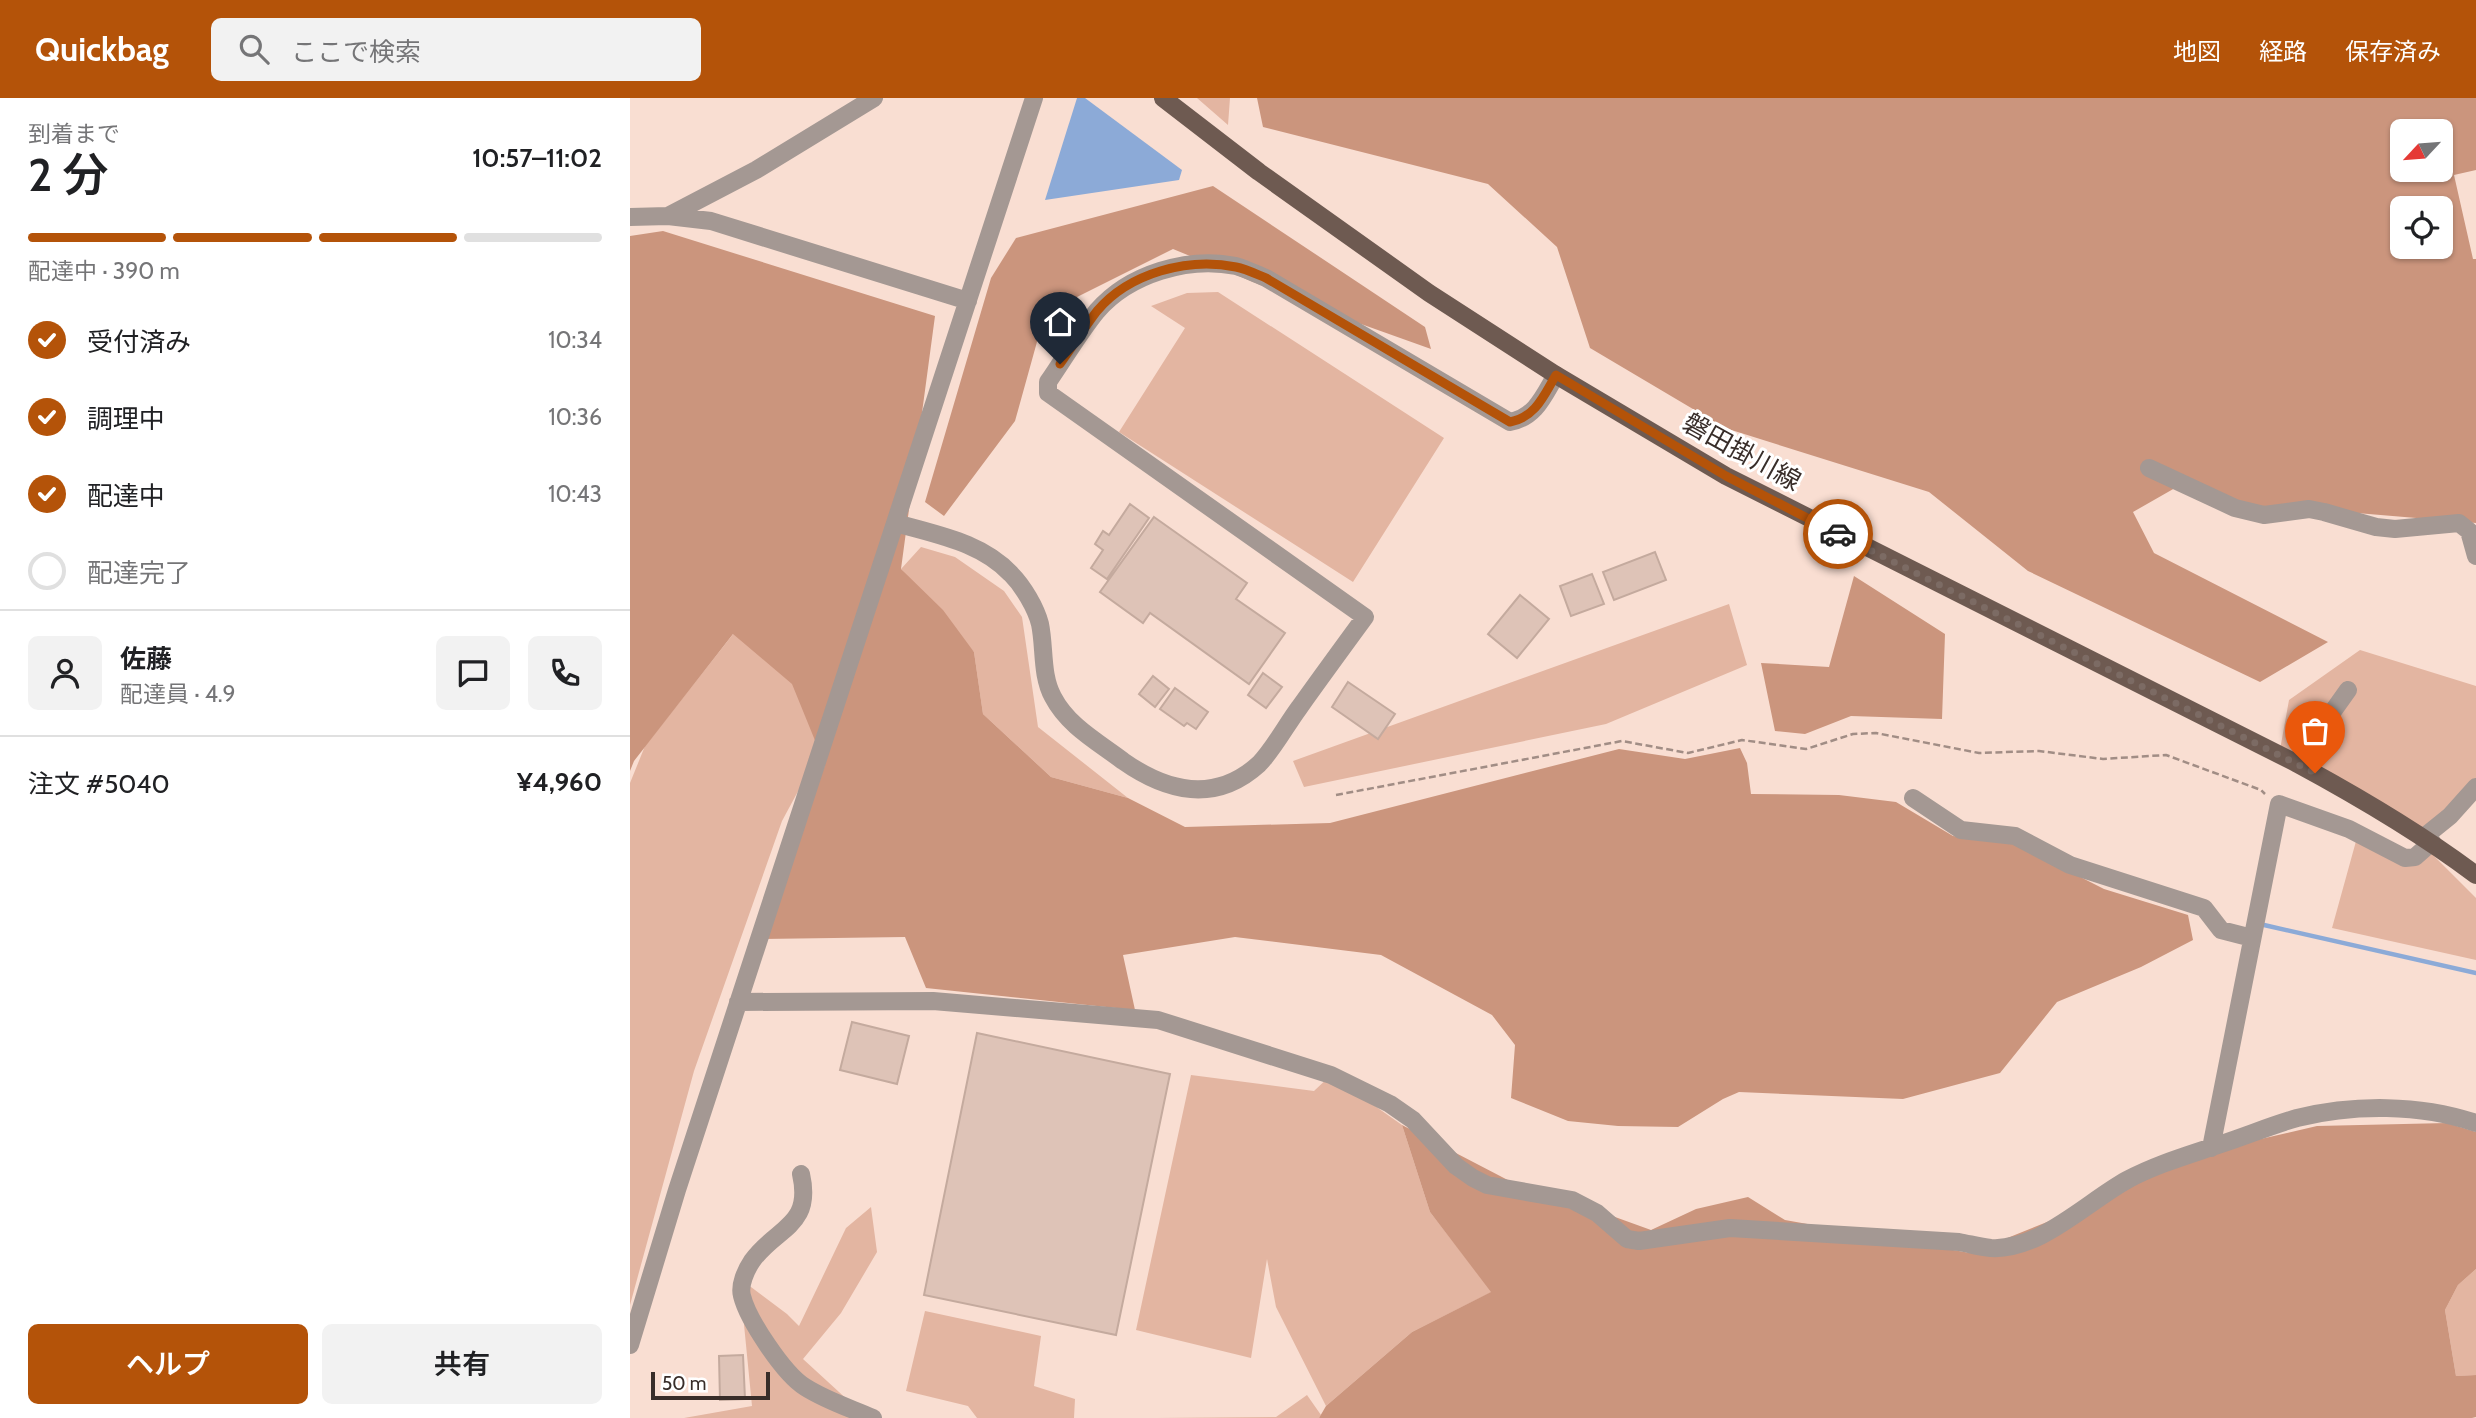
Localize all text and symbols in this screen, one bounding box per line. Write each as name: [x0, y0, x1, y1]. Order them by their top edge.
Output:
search box: [211, 18, 701, 81]
text: Quickbag: [35, 29, 169, 69]
icon: search: [235, 30, 273, 68]
text: ここで検索: [291, 36, 421, 68]
text: 地図: [2173, 37, 2221, 66]
text: 経路: [2259, 37, 2307, 66]
text: 保存済み: [2345, 37, 2441, 66]
north arrow: [2390, 119, 2454, 182]
map controls: [2390, 119, 2453, 259]
text: 到着まで: [28, 120, 120, 148]
text: 10:57–11:02: [472, 142, 602, 174]
text: 2 分: [28, 147, 109, 203]
button: locate: [2390, 196, 2453, 259]
text: 配達中 · 390 m: [28, 257, 180, 285]
pin: [1030, 292, 1090, 364]
icon: home: [1041, 303, 1079, 341]
icon: check: [28, 321, 66, 359]
text: 受付済み: [87, 326, 191, 358]
text: 10:34: [548, 326, 602, 354]
icon: check: [28, 398, 66, 436]
text: 調理中: [87, 403, 165, 435]
text: 10:36: [548, 403, 602, 431]
street label: 磐田掛川線: [1677, 406, 1807, 498]
icon: check: [28, 475, 66, 513]
text: 配達中: [87, 480, 165, 512]
text: 10:43: [548, 480, 602, 508]
courier: [1803, 499, 1873, 569]
icon: car: [1819, 515, 1857, 553]
text: 配達完了: [87, 557, 191, 589]
button: person: [28, 636, 102, 710]
button: chat: [436, 636, 510, 710]
button: phone: [528, 636, 602, 710]
text: 佐藤: [120, 643, 172, 675]
text: 配達員 · 4.9: [120, 680, 236, 708]
pin: [2285, 701, 2345, 773]
icon: bag: [2296, 712, 2334, 750]
text: ¥4,960: [517, 766, 602, 798]
text: 注文 #5040: [28, 768, 170, 800]
button: ヘルプ: [28, 1324, 308, 1404]
button: 共有: [322, 1324, 602, 1404]
scale bar: [651, 1369, 770, 1401]
text: 50 m: [662, 1372, 706, 1395]

